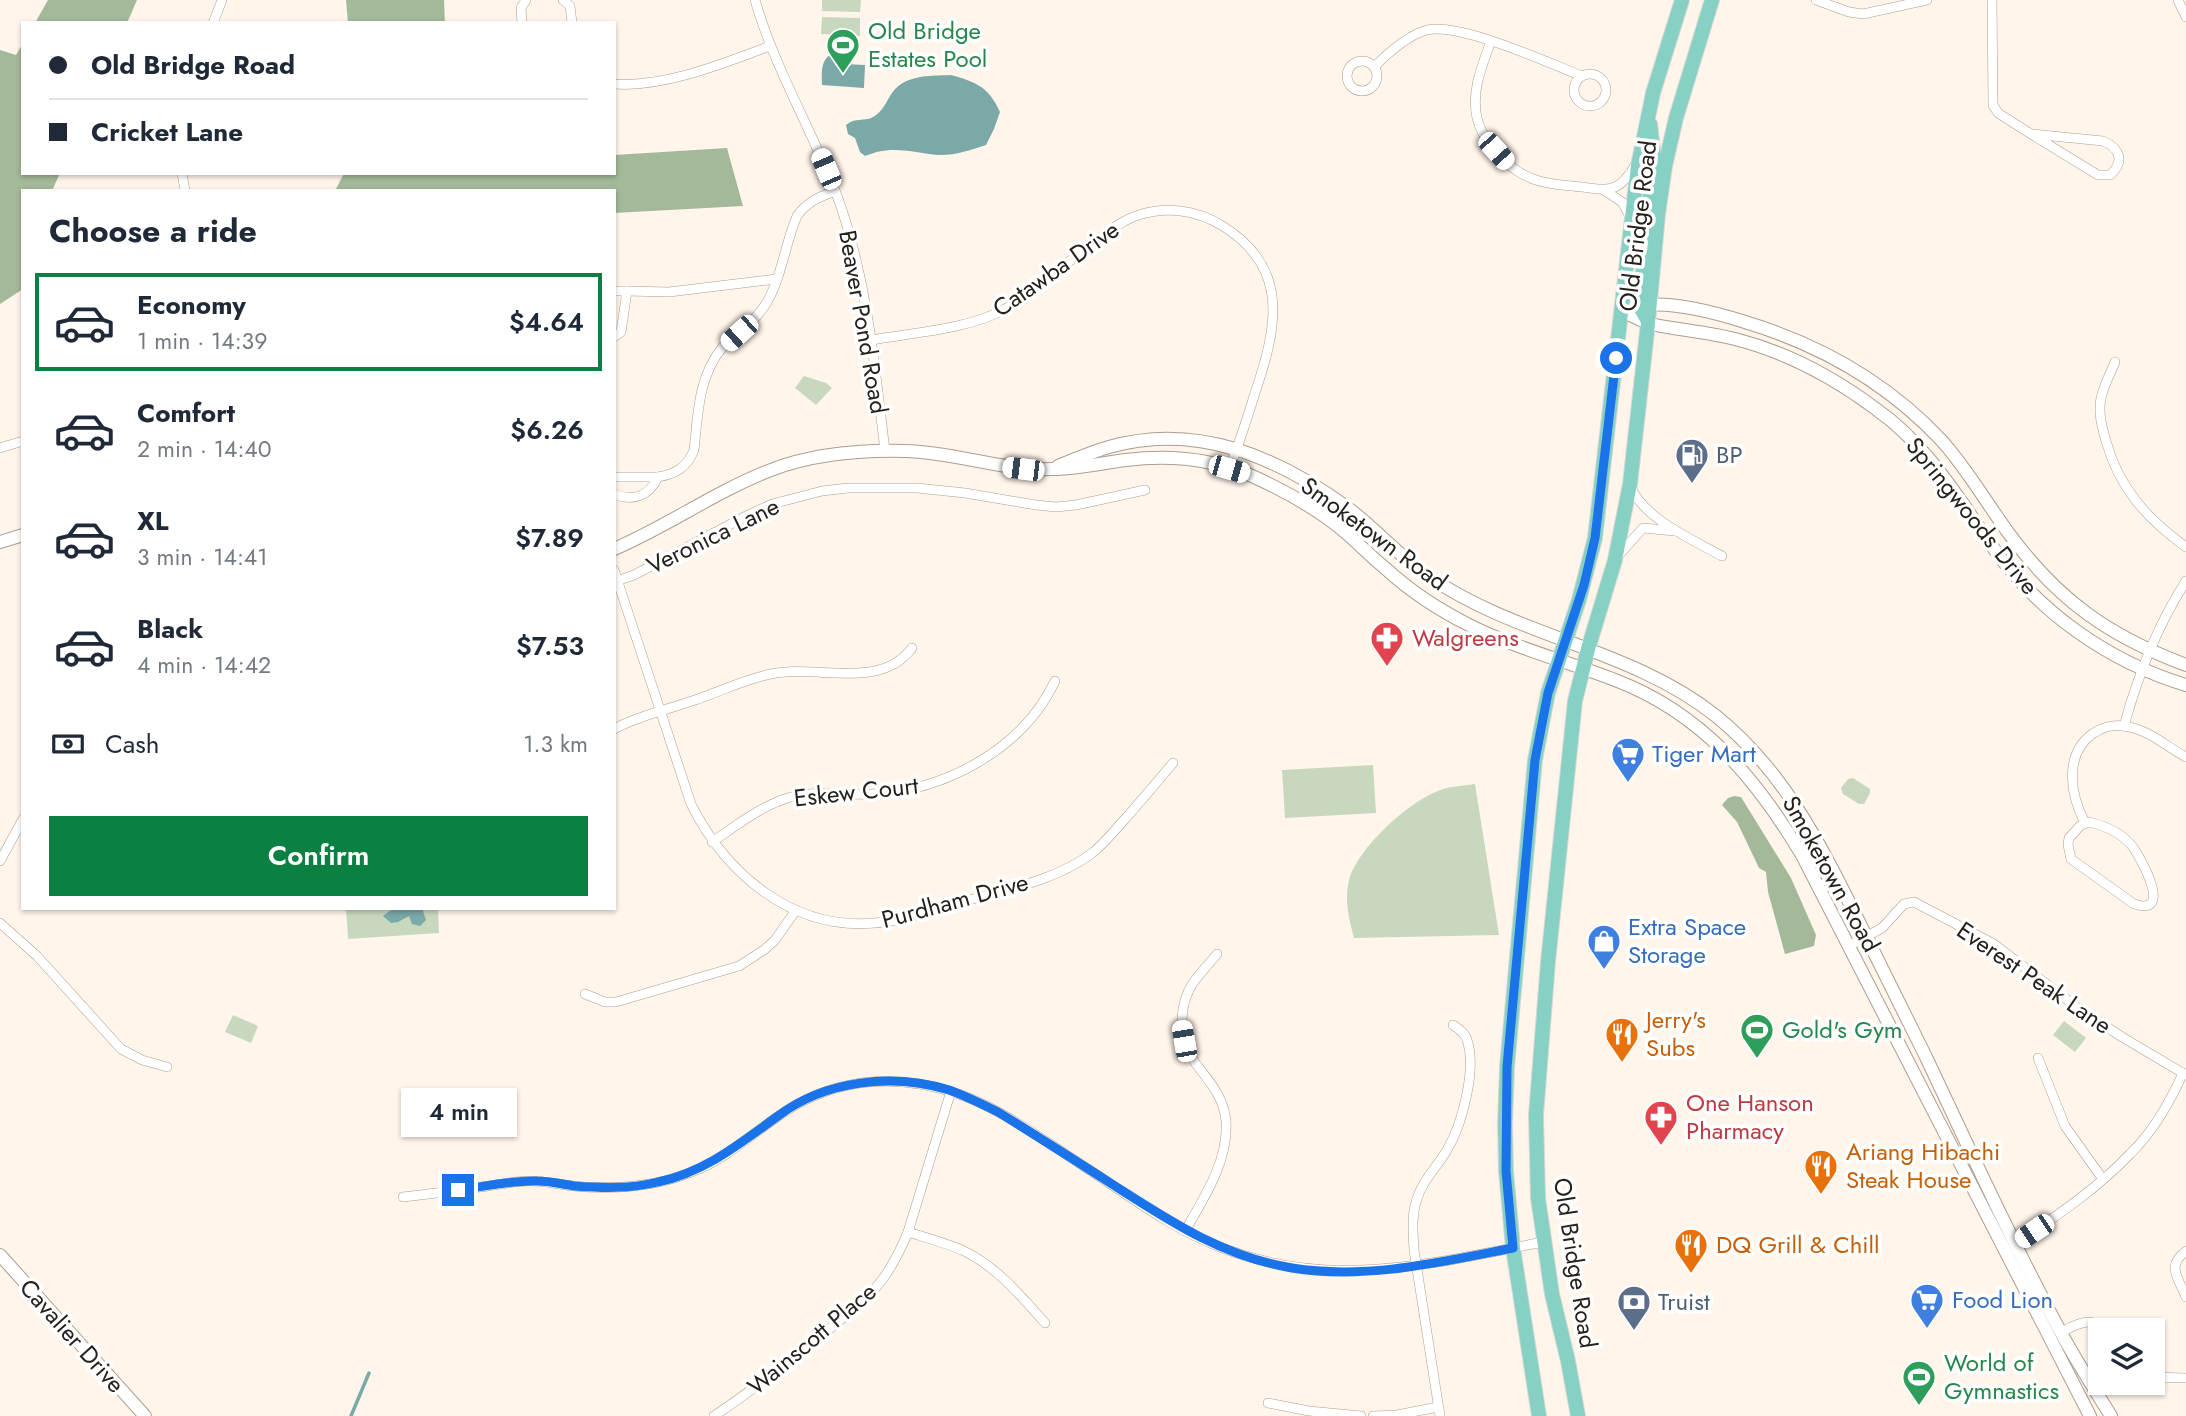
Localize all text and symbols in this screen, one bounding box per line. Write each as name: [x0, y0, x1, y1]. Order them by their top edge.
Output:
place label: Old Bridge Estates Pool: [868, 13, 987, 76]
sports icon: Old Bridge Estates Pool: [824, 26, 862, 75]
text: Old Bridge Road: [91, 46, 295, 84]
text: Cricket Lane: [91, 113, 243, 151]
car: [1475, 128, 1518, 174]
street label: Old Bridge Road: [1610, 138, 1665, 313]
car: [809, 146, 844, 192]
text: Choose a ride: [49, 208, 257, 254]
street label: Catawba Drive: [985, 212, 1126, 325]
street label: Beaver Pond Road: [830, 227, 897, 417]
text: Economy: [137, 286, 246, 324]
icon: car: [53, 291, 116, 354]
text: $4.64: [509, 303, 584, 341]
car: [717, 311, 762, 355]
text: 1 min · 14:39: [137, 324, 267, 358]
route start: [1600, 342, 1632, 374]
text: Comfort: [137, 394, 235, 432]
icon: car: [53, 399, 116, 462]
text: $6.26: [510, 411, 584, 449]
street label: Springwoods Drive: [1898, 429, 2047, 602]
text: 2 min · 14:40: [137, 432, 272, 466]
fuel station icon: BP: [1673, 436, 1711, 485]
place label: BP: [1716, 437, 1743, 472]
car: [1206, 453, 1253, 485]
car: [1001, 456, 1046, 482]
street label: Smoketown Road: [1294, 468, 1455, 599]
street label: Veronica Lane: [641, 488, 785, 583]
text: XL: [137, 502, 169, 540]
icon: car: [53, 507, 116, 570]
text: $7.89: [515, 519, 584, 557]
text: 3 min · 14:41: [137, 540, 268, 574]
text: Black: [137, 610, 203, 648]
icon: car: [53, 615, 116, 678]
pharmacy icon: Walgreens: [1368, 619, 1406, 668]
place label: Walgreens: [1412, 620, 1519, 655]
text: $7.53: [516, 627, 584, 665]
text: 4 min · 14:42: [137, 648, 271, 682]
icon: cash: [49, 725, 87, 763]
text: Cash: [105, 725, 159, 763]
text: 1.3 km: [523, 727, 588, 761]
supermarket icon: Tiger Mart: [1609, 735, 1647, 784]
place label: Tiger Mart: [1652, 736, 1756, 771]
street label: Eskew Court: [792, 768, 920, 815]
street label: Smoketown Road: [1774, 789, 1889, 958]
button: Confirm: [49, 816, 588, 896]
street label: Purdham Drive: [878, 864, 1032, 937]
place label: Extra Space Storage: [1628, 909, 1746, 972]
street label: Everest Peak Lane: [1950, 913, 2119, 1042]
shop icon: Extra Space Storage: [1585, 922, 1623, 971]
place label: Jerry's Subs: [1643, 1002, 1706, 1065]
sports icon: Gold's Gym: [1738, 1011, 1776, 1060]
place label: Gold's Gym: [1782, 1012, 1902, 1047]
restaurant icon: Jerry's Subs: [1603, 1015, 1641, 1064]
car: [1171, 1018, 1198, 1064]
place label: One Hanson Pharmacy: [1686, 1085, 1814, 1148]
callout: 4 min: [400, 1088, 516, 1138]
text: 4 min: [429, 1095, 489, 1129]
pharmacy icon: One Hanson Pharmacy: [1642, 1098, 1680, 1147]
place label: Ariang Hibachi Steak House: [1846, 1134, 2000, 1197]
restaurant icon: Ariang Hibachi Steak House: [1802, 1147, 1840, 1196]
route end: [442, 1174, 474, 1206]
street label: Old Bridge Road: [1545, 1175, 1606, 1351]
car: [2011, 1211, 2058, 1251]
restaurant icon: DQ Grill & Chill: [1672, 1226, 1710, 1275]
place label: DQ Grill & Chill: [1716, 1227, 1880, 1262]
street label: Cavalier Drive: [12, 1271, 133, 1400]
street label: Wainscott Place: [740, 1274, 884, 1403]
supermarket icon: Food Lion: [1908, 1281, 1946, 1330]
place label: Food Lion: [1952, 1282, 2053, 1317]
bank icon: Truist: [1615, 1283, 1653, 1332]
place label: Truist: [1658, 1284, 1710, 1319]
map controls: [2088, 1318, 2165, 1395]
button: layers: [2088, 1318, 2165, 1395]
place label: World of Gymnastics: [1944, 1345, 2059, 1408]
sports icon: World of Gymnastics: [1900, 1358, 1938, 1407]

